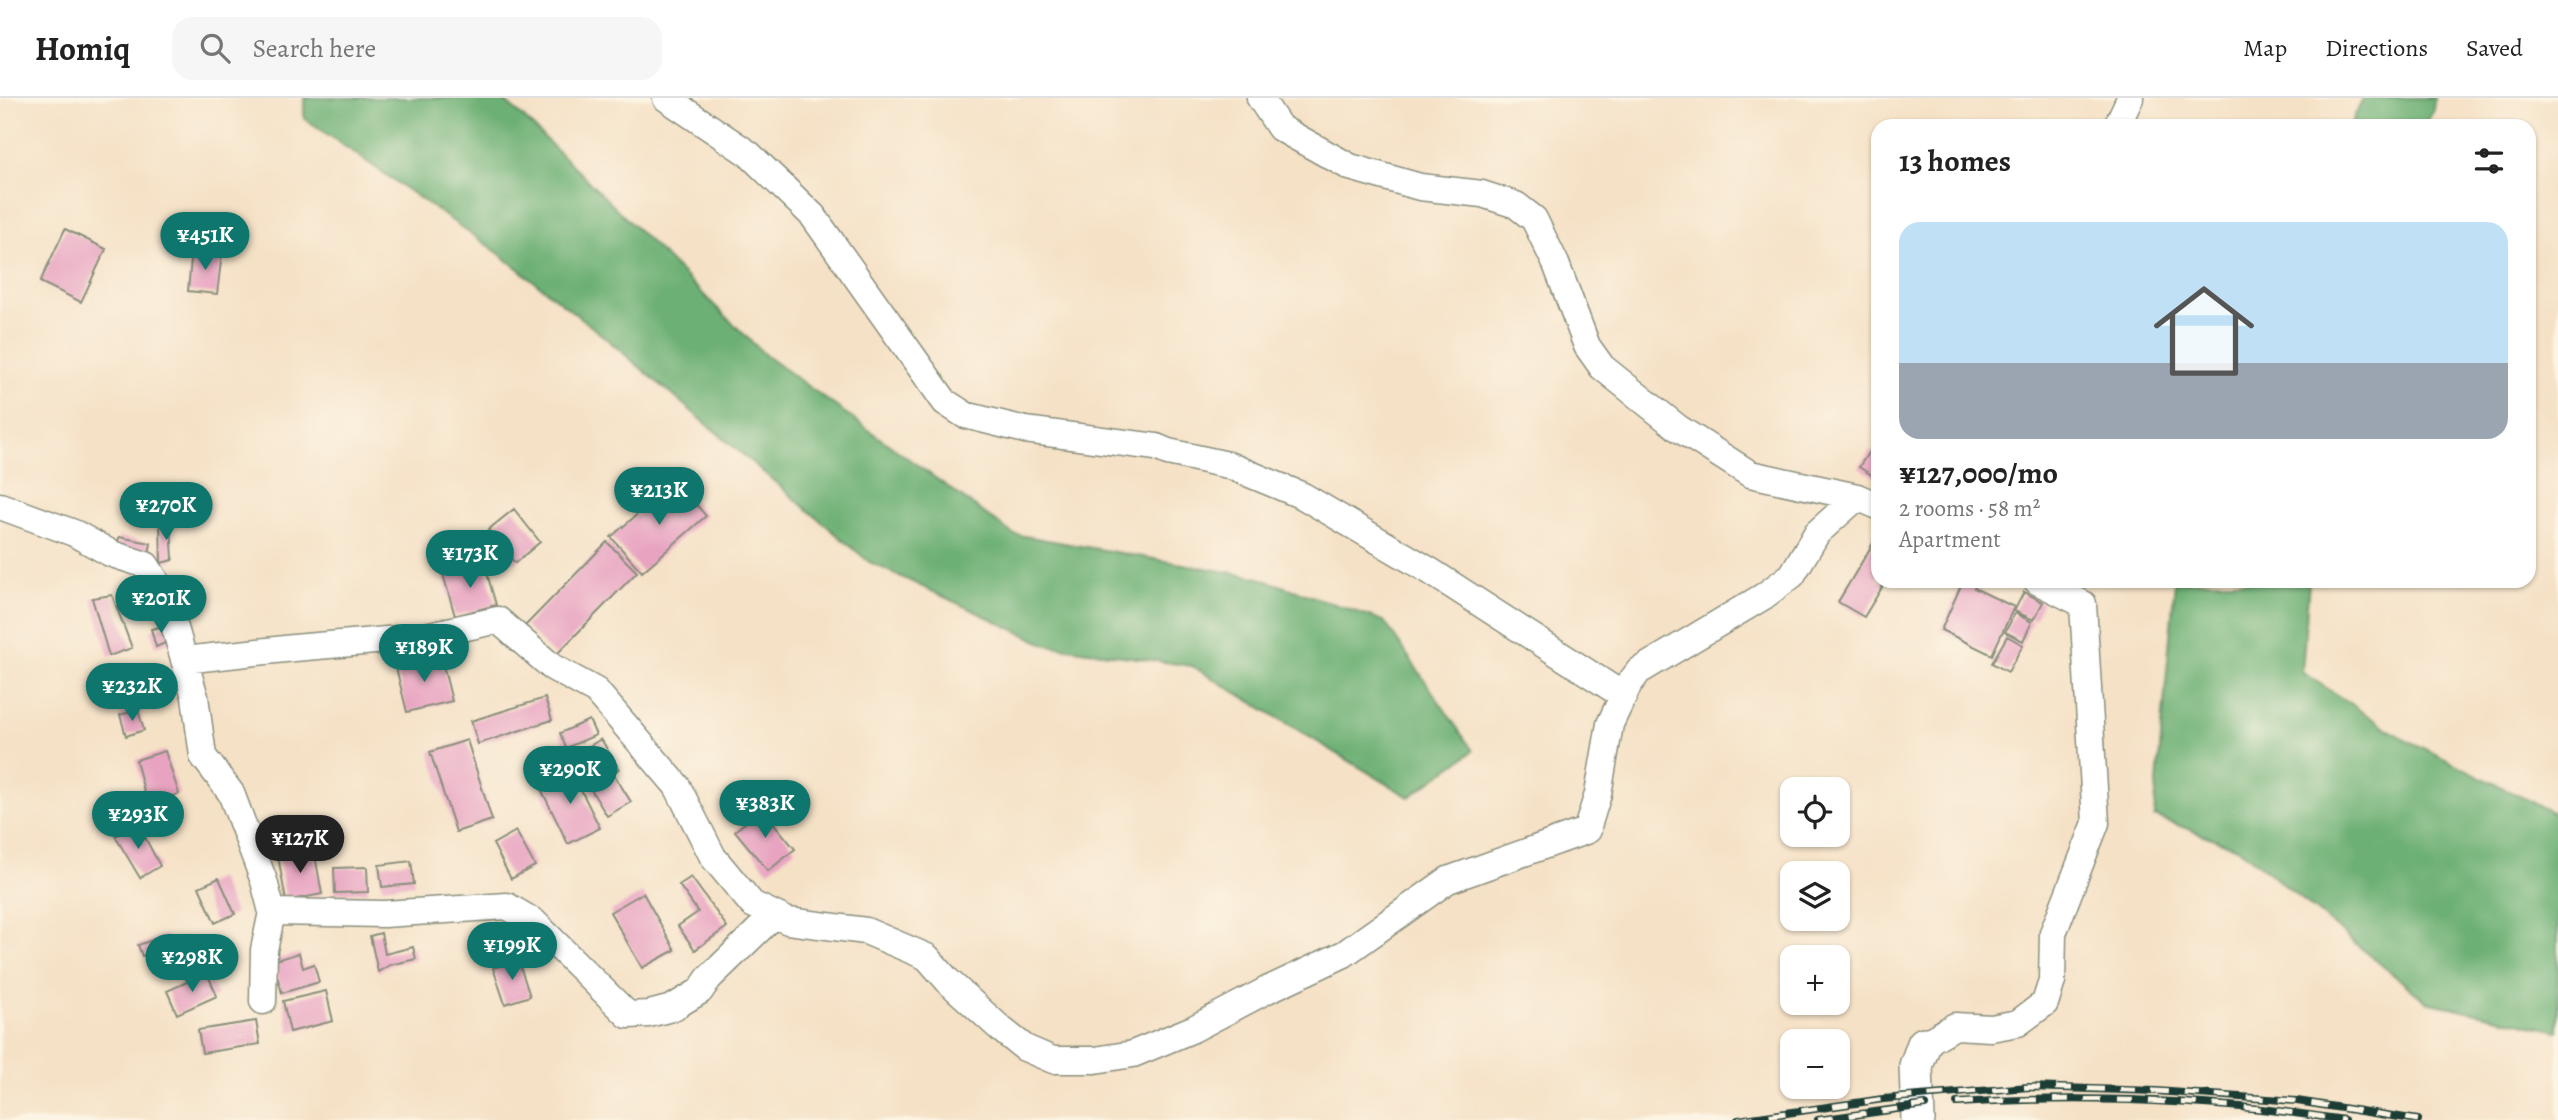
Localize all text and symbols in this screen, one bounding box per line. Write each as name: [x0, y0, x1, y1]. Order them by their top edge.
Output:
search box: [172, 17, 662, 80]
text: Homiq: [35, 26, 130, 71]
icon: search: [196, 29, 234, 67]
text: Search here: [252, 31, 376, 66]
text: Map: [2243, 32, 2287, 64]
text: Directions: [2325, 32, 2428, 64]
text: Saved: [2466, 32, 2523, 64]
text: 13 homes: [1899, 141, 2011, 181]
icon: filters: [2470, 142, 2508, 180]
pin: ¥451K: [156, 212, 254, 272]
text: ¥451K: [176, 219, 234, 250]
icon: home: [2141, 268, 2267, 394]
text: ¥127,000/mo: [1899, 453, 2058, 493]
pin: ¥213K: [610, 468, 708, 527]
text: ¥213K: [630, 474, 688, 505]
pin: ¥270K: [117, 482, 215, 542]
text: ¥270K: [136, 489, 196, 520]
text: 2 rooms · 58 m²: [1899, 493, 2040, 524]
text: Apartment: [1899, 524, 2001, 555]
pin: ¥173K: [421, 531, 519, 590]
text: ¥173K: [442, 537, 498, 568]
pin: ¥201K: [112, 575, 210, 635]
text: ¥201K: [131, 582, 191, 613]
pin: ¥189K: [375, 624, 473, 684]
text: ¥189K: [395, 631, 453, 662]
pin: ¥232K: [83, 664, 181, 723]
text: ¥232K: [102, 670, 162, 701]
pin: ¥290K: [521, 746, 619, 806]
text: ¥290K: [539, 753, 601, 784]
map controls: [1780, 777, 1850, 1099]
button: locate: [1780, 777, 1850, 847]
pin: ¥383K: [716, 780, 814, 840]
text: ¥383K: [735, 787, 795, 818]
pin: ¥293K: [89, 792, 187, 851]
text: ¥293K: [108, 798, 168, 829]
pin: ¥127K: [251, 816, 349, 875]
text: ¥127K: [271, 822, 329, 853]
button: layers: [1780, 861, 1850, 931]
pin: ¥199K: [463, 922, 561, 982]
text: ¥199K: [483, 929, 541, 960]
pin: ¥298K: [143, 934, 241, 994]
text: ¥298K: [161, 941, 223, 972]
button: +: [1780, 945, 1850, 1015]
button: −: [1780, 1029, 1850, 1099]

